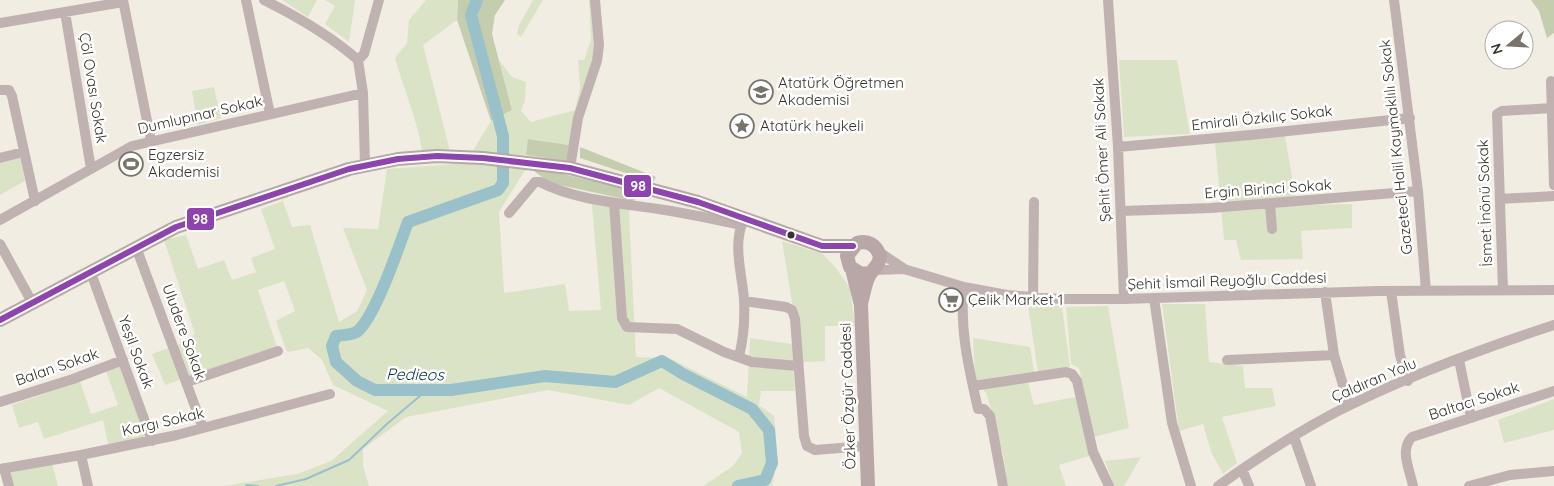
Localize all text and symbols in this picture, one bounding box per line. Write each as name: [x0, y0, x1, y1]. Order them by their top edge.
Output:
north arrow: [1484, 20, 1534, 70]
street label: Çöl Ovası Sokak: [75, 31, 112, 145]
street label: Gazeteci Halil Kaymaklılı Sokak: [1375, 38, 1416, 256]
text: N: [1486, 41, 1507, 57]
place label: Atatürk Öğretmen Akademisi: [778, 73, 904, 109]
street label: Şehit Ömer Ali Sokak: [1088, 77, 1115, 223]
school or university icon: Atatürk Öğretmen Akademisi: [748, 79, 774, 105]
street label: Dumlupınar Sokak: [136, 91, 264, 138]
street label: Emirali Özkılıç Sokak: [1190, 101, 1333, 134]
place icon: Atatürk heykeli: [729, 113, 755, 139]
place label: Atatürk heykeli: [760, 116, 864, 135]
street label: İsmet İnönü Sokak: [1473, 139, 1496, 267]
place label: Egzersiz Akademisi: [148, 145, 219, 181]
sports icon: Egzersiz Akademisi: [118, 151, 144, 177]
line badge: 98: [623, 174, 652, 198]
street label: Ergin Birinci Sokak: [1204, 175, 1332, 202]
text: 98: [630, 177, 646, 195]
line badge: 98: [186, 207, 215, 231]
text: 98: [192, 210, 208, 228]
unlabelled marker: [786, 230, 796, 240]
street label: Şehit İsmail Reyoğlu Caddesi: [1127, 268, 1327, 293]
street label: Uludere Sokak: [158, 281, 211, 382]
supermarket icon: Çelik Market 1: [938, 287, 964, 313]
place label: Çelik Market 1: [968, 290, 1063, 309]
street label: Yeşil Sokak: [114, 313, 158, 391]
street label: Özker Özgür Caddesi: [835, 322, 860, 470]
street label: Balan Sokak: [13, 343, 101, 390]
street label: Çaldıran Yolu: [1328, 353, 1419, 406]
water label: Pedieos: [386, 363, 446, 385]
street label: Baltacı Sokak: [1426, 377, 1522, 424]
street label: Kargı Sokak: [120, 403, 206, 440]

